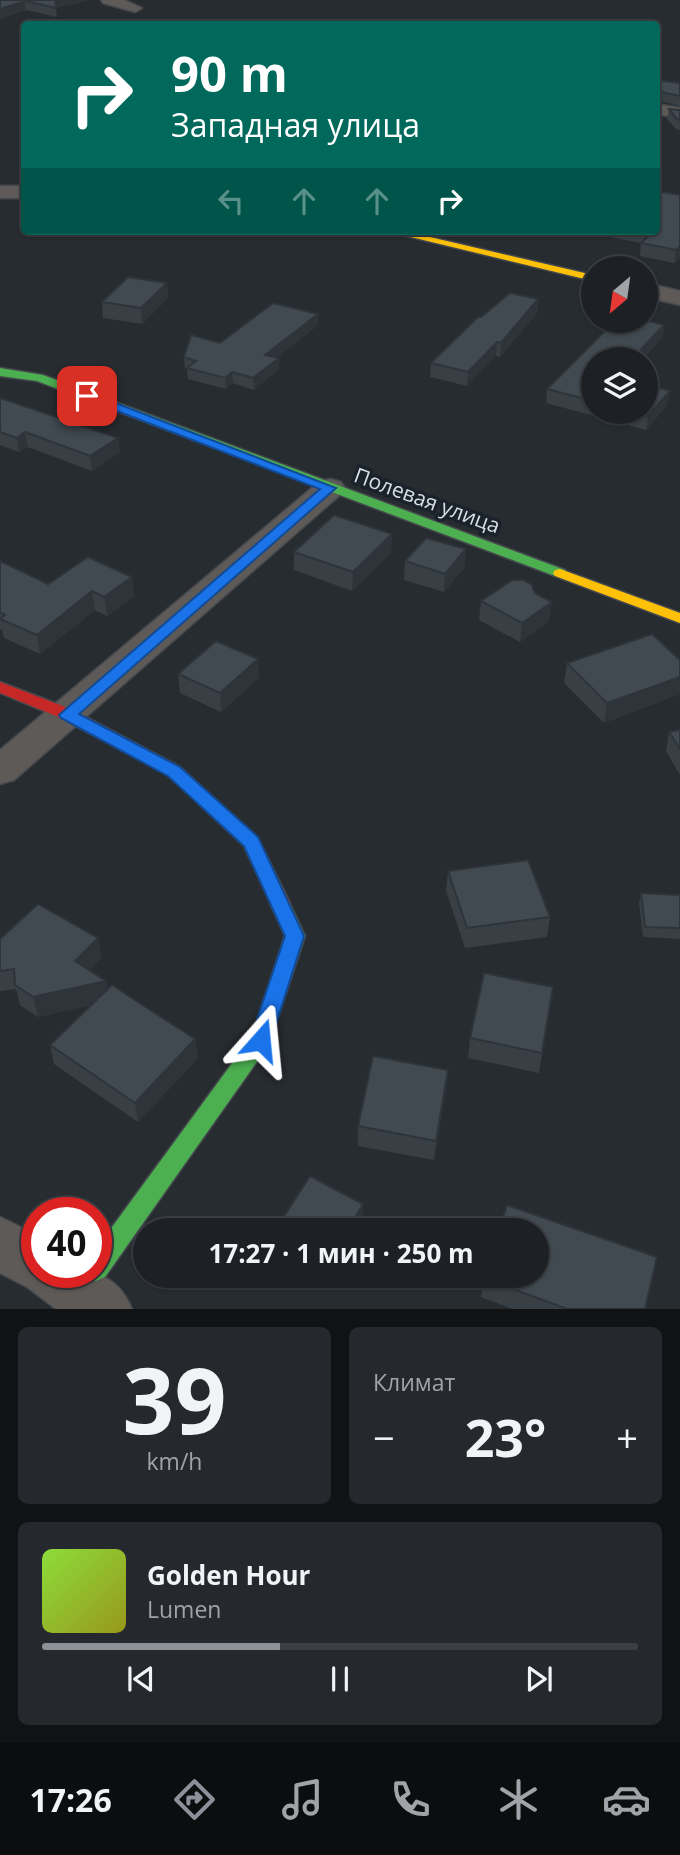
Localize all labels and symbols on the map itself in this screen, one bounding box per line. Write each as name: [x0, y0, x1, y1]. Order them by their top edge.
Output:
north arrow: [581, 256, 658, 332]
pin: [57, 366, 117, 426]
street label: Полевая улица: [351, 461, 504, 539]
position arrow: [224, 1003, 298, 1077]
speed limit sign: 40: [21, 1197, 112, 1288]

